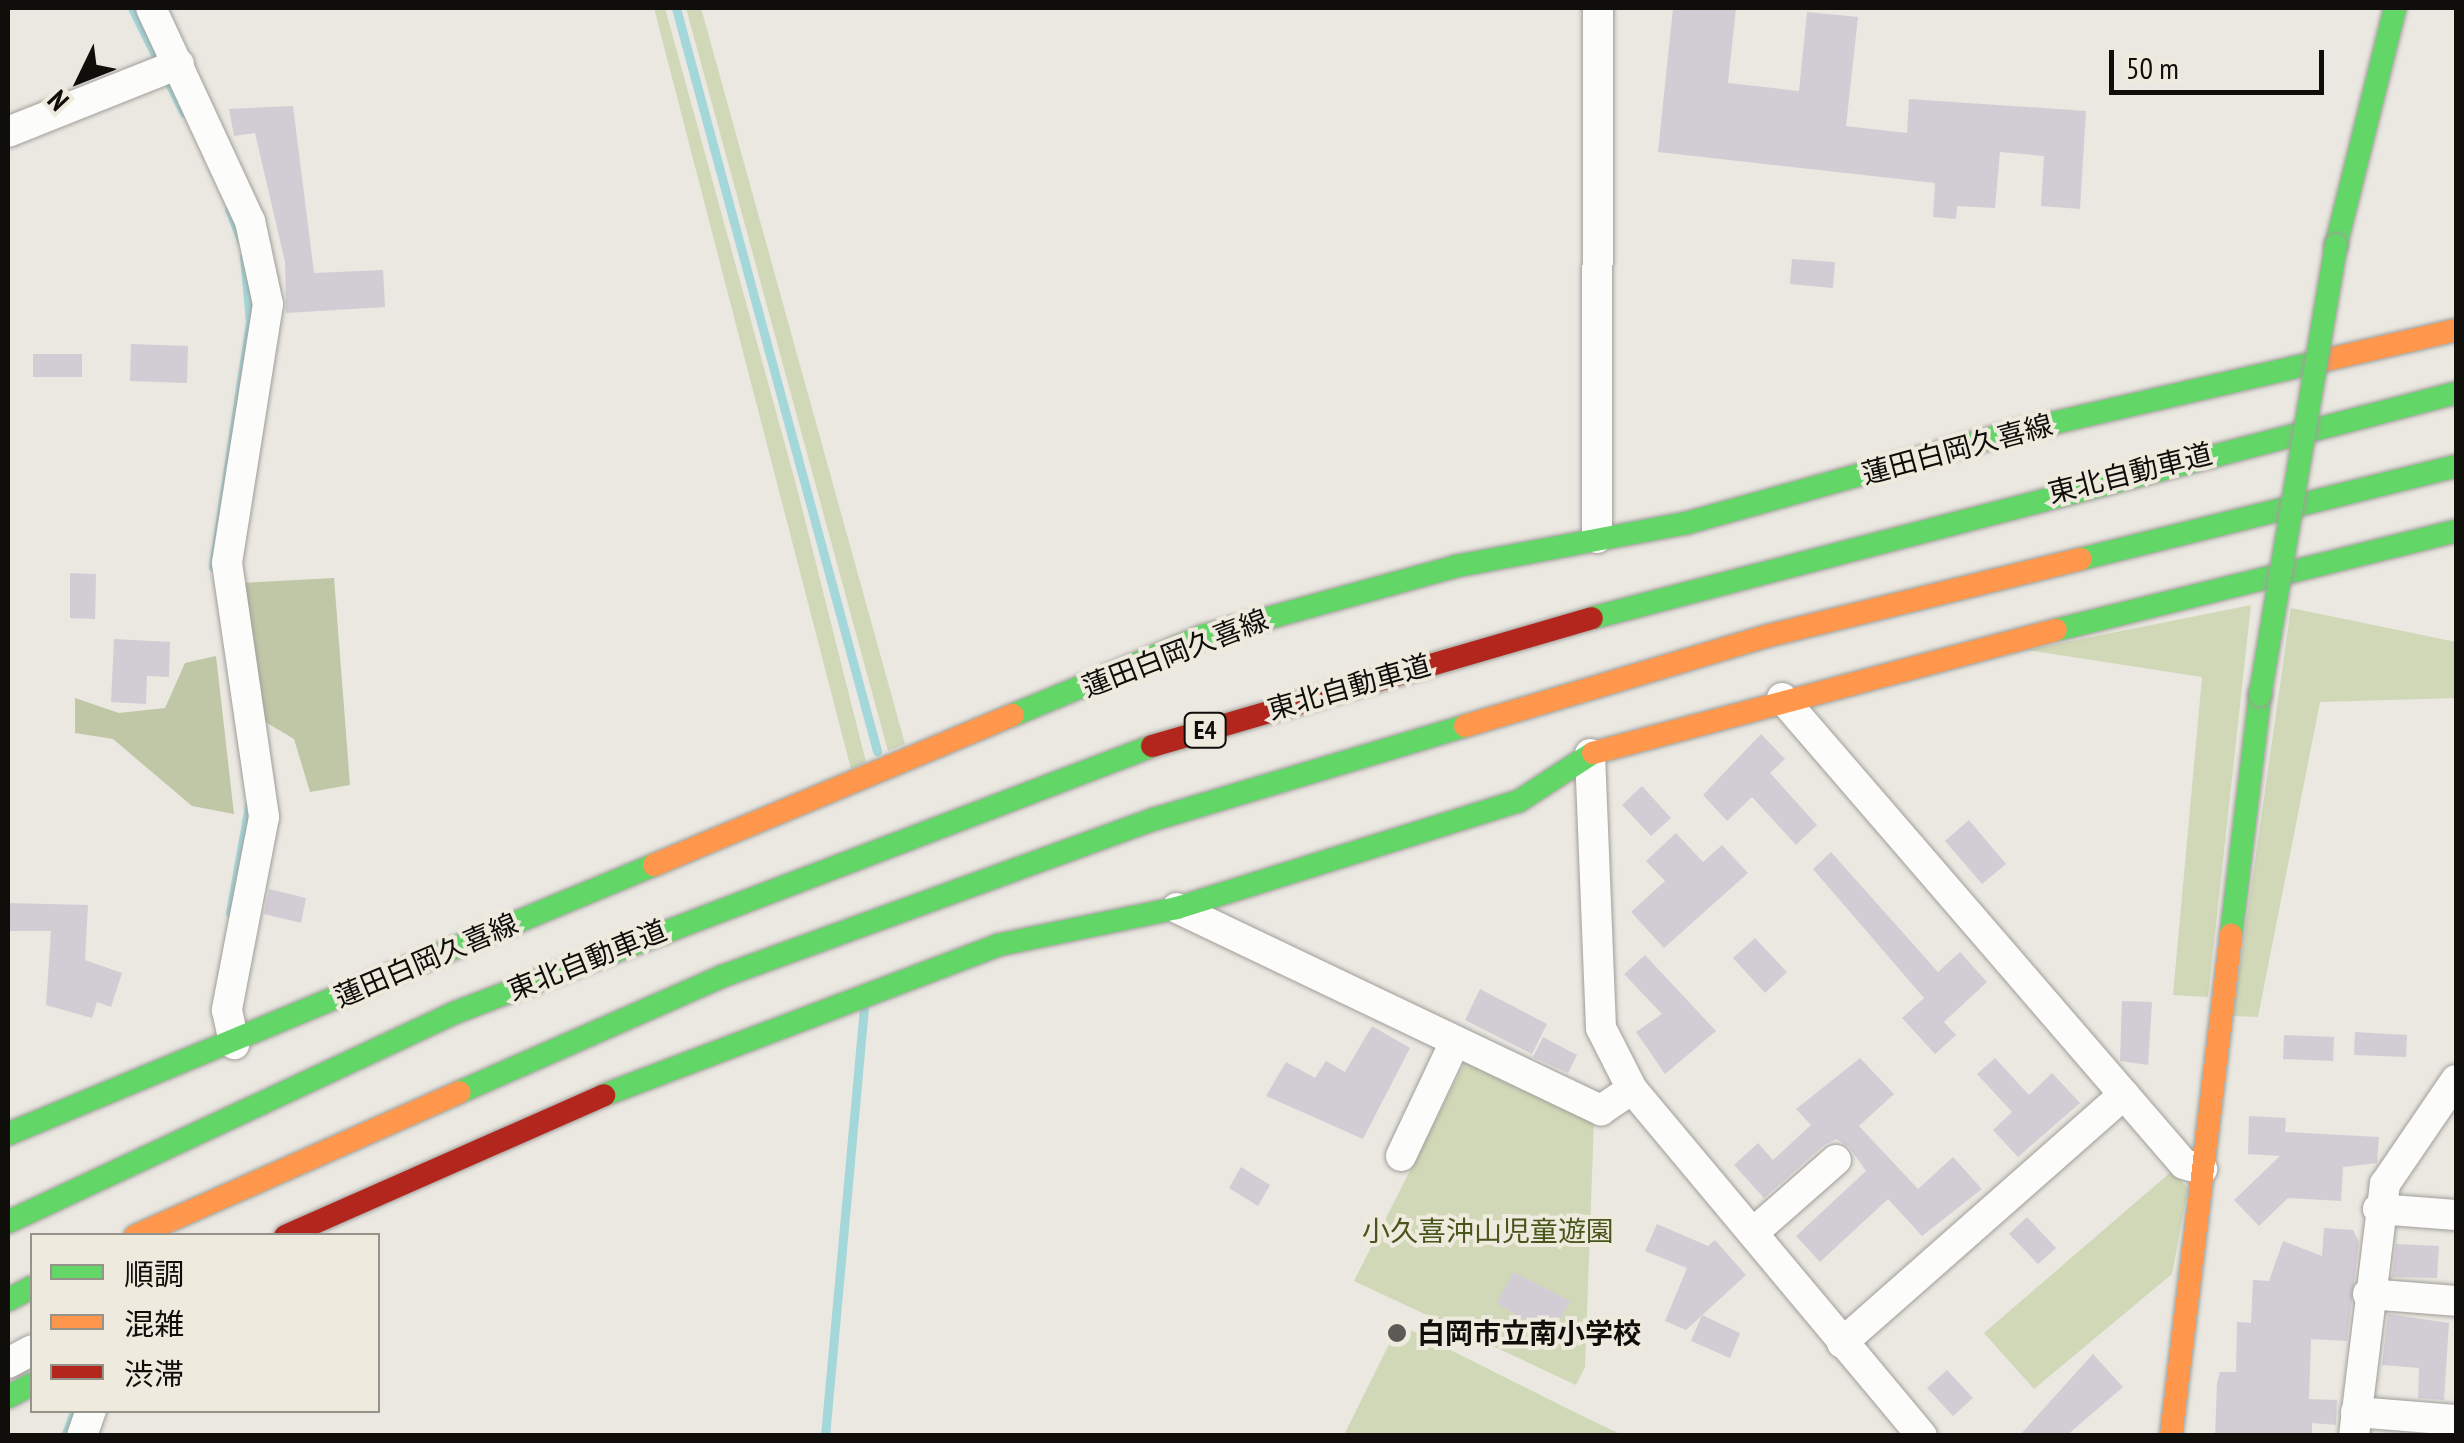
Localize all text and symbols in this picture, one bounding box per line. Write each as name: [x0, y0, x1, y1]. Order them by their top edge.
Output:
north arrow: [30, 30, 130, 130]
scale bar: [2114, 30, 2329, 92]
text: 50 m: [2126, 48, 2179, 87]
text: N: [39, 83, 76, 119]
street label: 蓮田白岡久喜線: [1858, 407, 2056, 491]
street label: 東北自動車道: [2044, 436, 2216, 510]
street label: 蓮田白岡久喜線: [1077, 602, 1273, 704]
street label: 東北自動車道: [1264, 648, 1434, 726]
road number: E4: [1182, 710, 1228, 750]
street label: 蓮田白岡久喜線: [329, 906, 523, 1014]
street label: 東北自動車道: [503, 913, 671, 1007]
park label: 小久喜沖山児童遊園: [1362, 1214, 1614, 1248]
legend: [30, 1233, 380, 1413]
text: 順調: [124, 1254, 184, 1293]
text: 混雑: [124, 1304, 184, 1343]
place label: 白岡市立南小学校: [1417, 1316, 1641, 1350]
marker: 白岡市立南小学校: [1386, 1322, 1408, 1344]
text: 渋滞: [124, 1354, 184, 1393]

